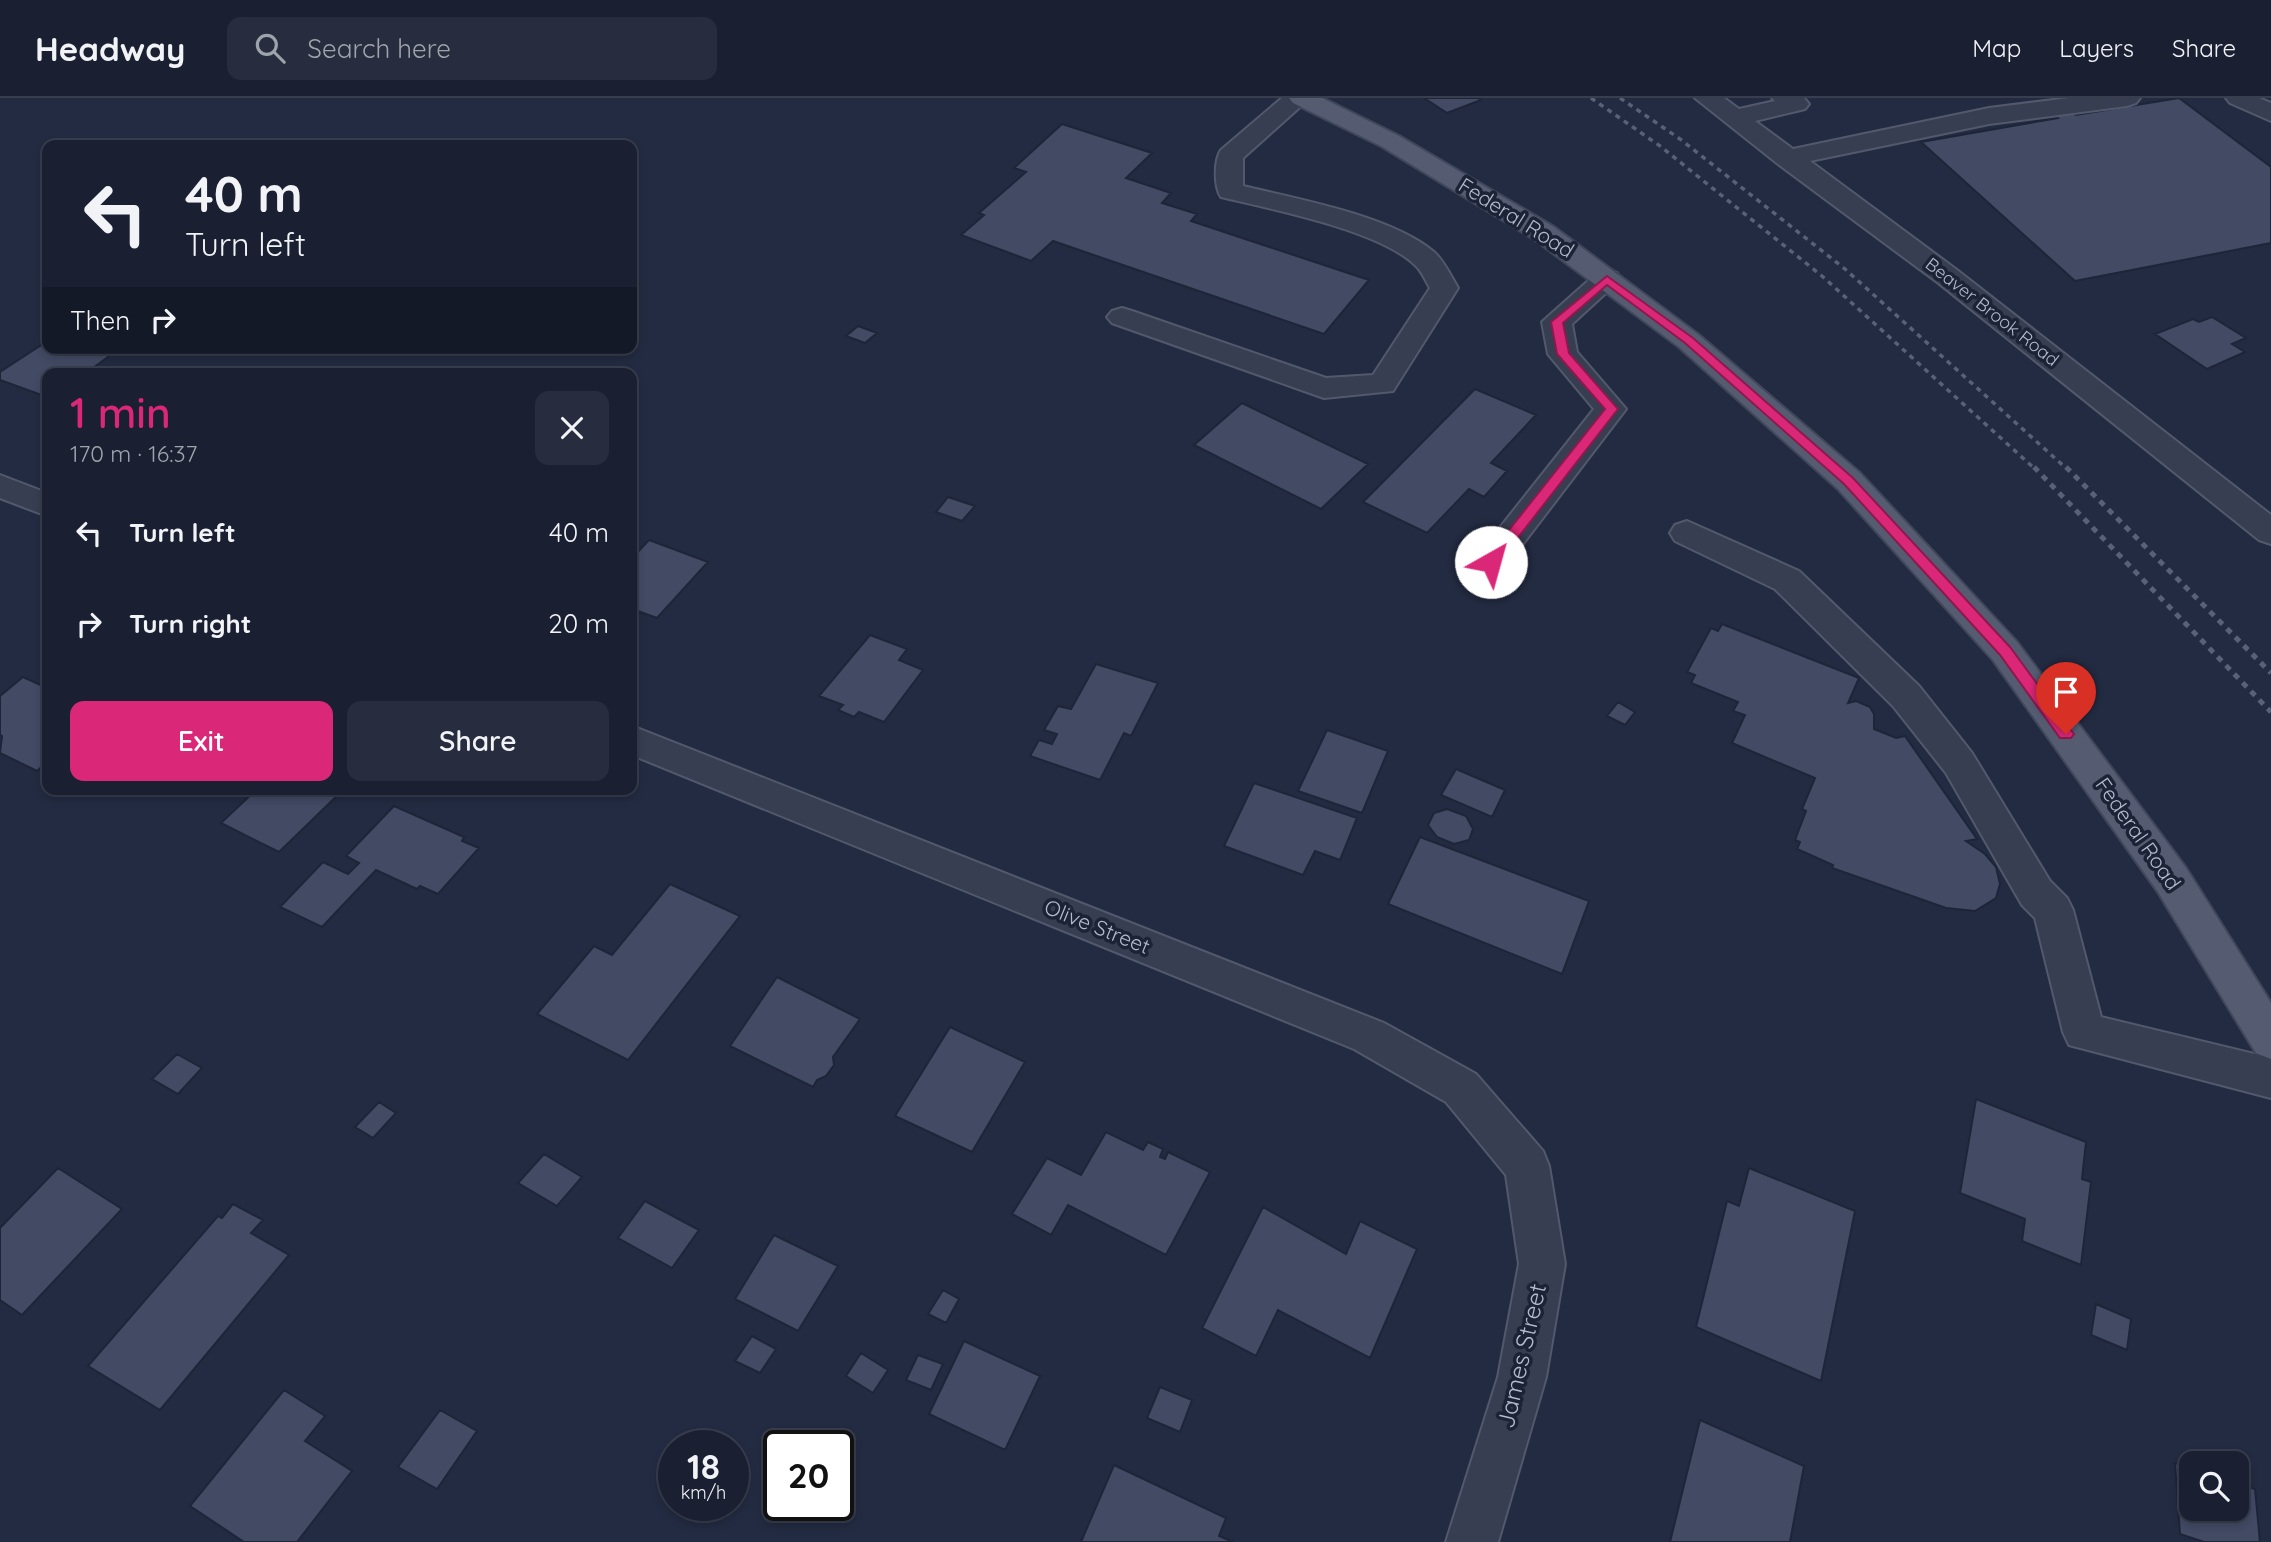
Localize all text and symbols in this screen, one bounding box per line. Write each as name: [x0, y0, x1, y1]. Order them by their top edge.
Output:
search box: [227, 17, 717, 80]
text: Headway: [35, 28, 185, 69]
icon: search: [251, 29, 289, 67]
text: Search here: [307, 32, 451, 65]
text: Map: [1972, 33, 2021, 63]
text: Layers: [2059, 33, 2134, 63]
text: Share: [2172, 33, 2236, 63]
text: 40 m: [185, 163, 303, 224]
icon: left: [70, 168, 161, 259]
street label: Federal Road: [1454, 171, 1579, 263]
text: Turn left: [185, 224, 306, 264]
street label: Beaver Brook Road: [1921, 252, 2064, 371]
icon: right: [144, 301, 182, 339]
text: Then: [70, 304, 130, 337]
text: 1 min: [70, 386, 171, 439]
button: close: [535, 391, 609, 465]
text: 170 m · 16:37: [70, 439, 197, 468]
icon: left: [70, 514, 108, 552]
text: Turn left: [129, 516, 236, 549]
text: 40 m: [549, 516, 609, 549]
position arrow: [1454, 525, 1528, 599]
icon: right: [70, 605, 108, 643]
text: Turn right: [129, 607, 251, 640]
text: 20 m: [548, 607, 609, 640]
pin: [2036, 662, 2096, 734]
icon: arrive: [2047, 673, 2085, 711]
button: Exit: [70, 701, 333, 781]
button: Share: [347, 701, 609, 781]
street label: Federal Road: [2091, 772, 2187, 895]
street label: Olive Street: [1041, 893, 1154, 959]
street label: James Street: [1490, 1281, 1552, 1431]
speed limit sign: 20: [763, 1430, 854, 1521]
text: 18: [687, 1444, 720, 1488]
map controls: [2179, 1451, 2249, 1521]
button: search: [2179, 1451, 2249, 1521]
text: km/h: [681, 1481, 726, 1504]

